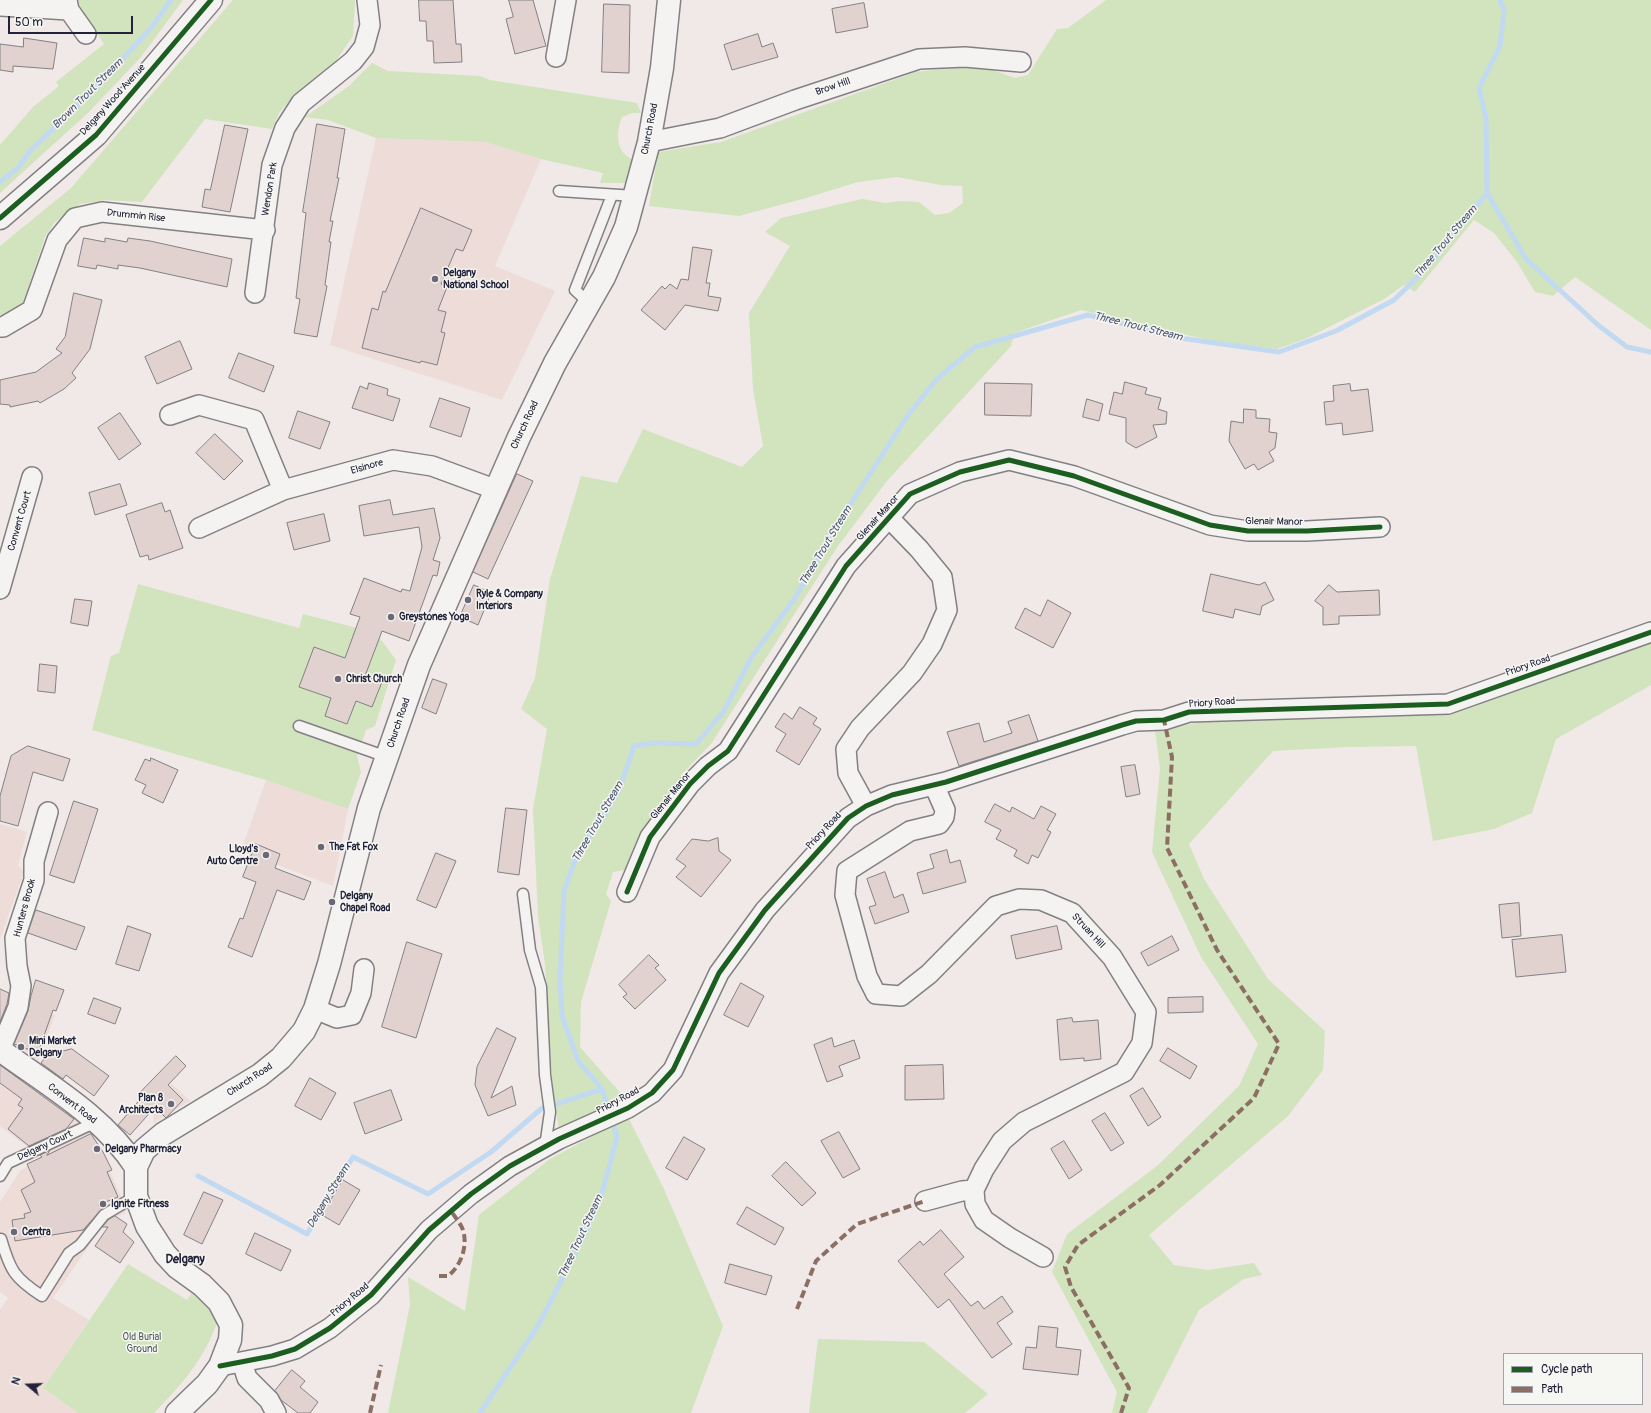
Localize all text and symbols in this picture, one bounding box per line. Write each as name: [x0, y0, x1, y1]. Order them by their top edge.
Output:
scale bar: [10, 8, 135, 34]
text: 50 m: [15, 15, 43, 30]
water label: Brown Trout Stream: [50, 56, 126, 132]
street label: Delgany Wood Avenue: [78, 62, 148, 138]
street label: Brow Hill: [814, 75, 852, 99]
street label: Church Road: [639, 102, 661, 156]
street label: Wendon Park: [260, 161, 280, 217]
water label: Three Trout Stream: [1412, 203, 1480, 281]
street label: Drummin Rise: [106, 207, 166, 225]
place label: Delgany National School: [443, 267, 509, 290]
marker: Delgany National School: [430, 274, 440, 284]
water label: Three Trout Stream: [1092, 310, 1184, 344]
street label: Church Road: [509, 399, 541, 451]
street label: Elsinore: [349, 457, 385, 477]
street label: Convent Court: [6, 489, 34, 553]
street label: Glenair Manor: [854, 493, 902, 543]
water label: Three Trout Stream: [797, 504, 855, 588]
street label: Glenair Manor: [1245, 515, 1303, 529]
place label: Ryle & Company Interiors: [476, 588, 543, 612]
marker: Ryle & Company Interiors: [463, 595, 473, 605]
place label: Greystones Yoga: [399, 611, 469, 623]
marker: Greystones Yoga: [386, 612, 396, 622]
street label: Priory Road: [1504, 653, 1552, 679]
place label: Christ Church: [346, 673, 402, 685]
marker: Christ Church: [333, 674, 343, 684]
street label: Priory Road: [1188, 695, 1236, 711]
street label: Church Road: [385, 696, 413, 750]
street label: Glenair Manor: [648, 770, 694, 822]
water label: Three Trout Stream: [570, 779, 626, 865]
street label: Priory Road: [804, 810, 844, 852]
place label: The Fat Fox: [329, 841, 378, 853]
marker: The Fat Fox: [316, 842, 326, 852]
place label: Lloyd's Auto Centre: [207, 843, 258, 866]
marker: Lloyd's Auto Centre: [261, 850, 271, 860]
street label: Hunters Brook: [11, 877, 39, 939]
place label: Delgany Chapel Road: [340, 890, 390, 914]
marker: Delgany Chapel Road: [327, 897, 337, 907]
street label: Struan Hill: [1069, 911, 1107, 951]
place label: Mini Market Delgany: [29, 1035, 76, 1058]
marker: Mini Market Delgany: [16, 1042, 26, 1052]
street label: Church Road: [225, 1061, 275, 1099]
street label: Convent Road: [45, 1081, 99, 1127]
street label: Priory Road: [595, 1085, 641, 1117]
place label: Plan 8 Architects: [119, 1092, 163, 1116]
marker: Plan 8 Architects: [166, 1099, 176, 1109]
street label: Delgany Court: [16, 1128, 74, 1164]
place label: Delgany Pharmacy: [105, 1143, 181, 1155]
marker: Delgany Pharmacy: [92, 1144, 102, 1154]
water label: Delgany Stream: [304, 1161, 354, 1231]
water label: Three Trout Stream: [556, 1193, 606, 1281]
place label: Ignite Fitness: [111, 1198, 169, 1210]
marker: Ignite Fitness: [98, 1199, 108, 1209]
place label: Centra: [22, 1226, 51, 1238]
marker: Centra: [9, 1227, 19, 1237]
district label: Delgany: [165, 1253, 205, 1267]
street label: Priory Road: [328, 1280, 372, 1320]
park label: Old Burial Ground: [123, 1331, 161, 1354]
legend: [1503, 1353, 1643, 1405]
text: Cycle path: [1541, 1362, 1592, 1377]
north arrow: [8, 1365, 48, 1405]
text: N: [9, 1375, 24, 1387]
text: Path: [1541, 1382, 1563, 1397]

